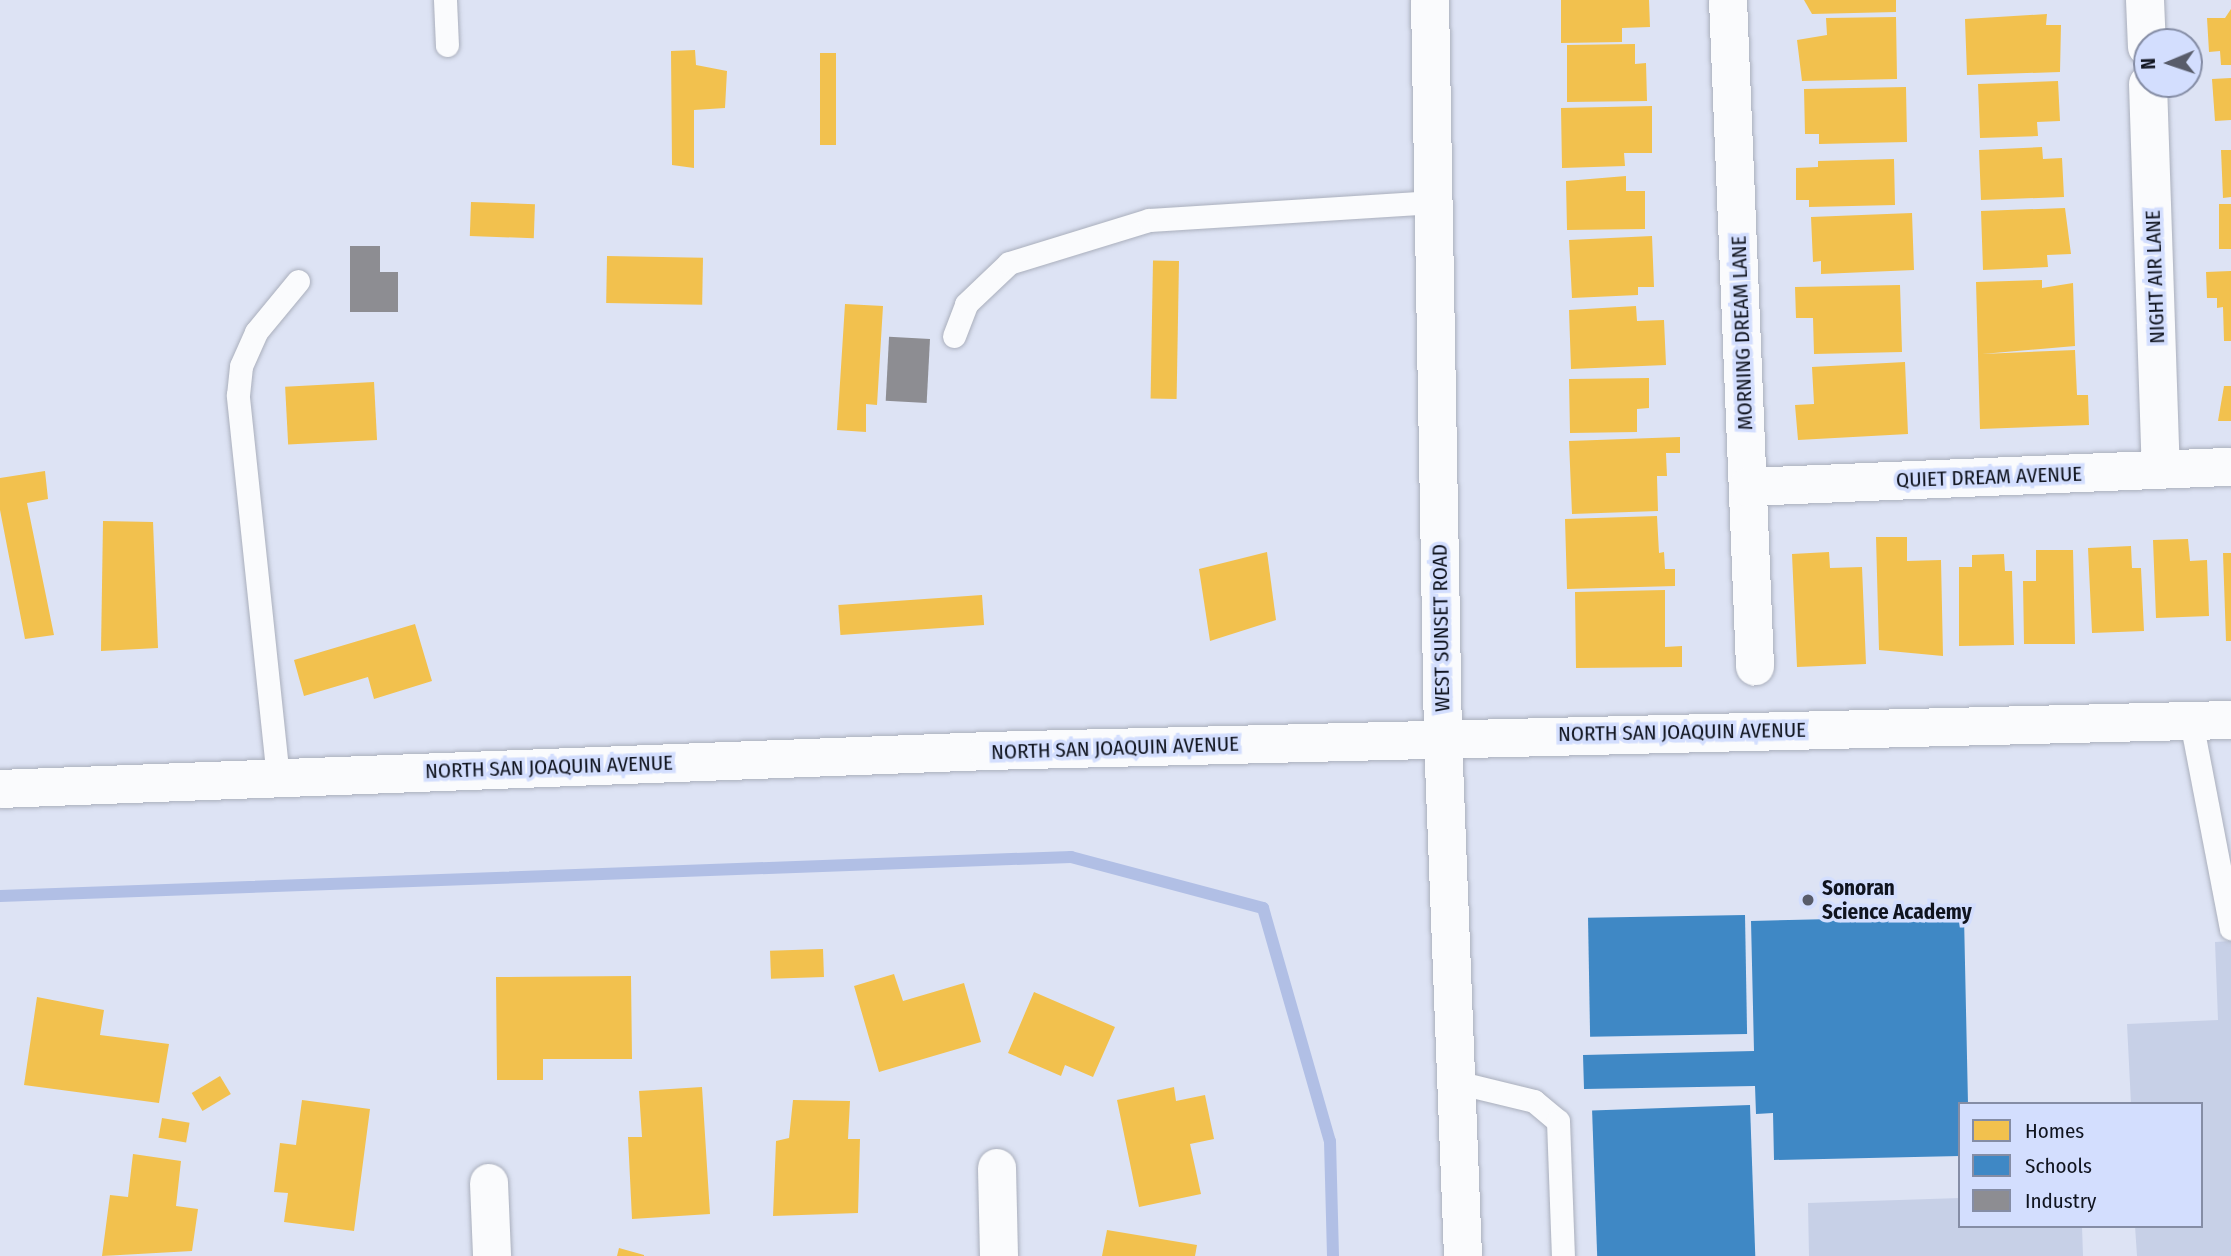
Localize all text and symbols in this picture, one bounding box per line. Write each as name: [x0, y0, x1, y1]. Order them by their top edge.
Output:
north arrow: [2133, 28, 2203, 98]
text: N: [2137, 58, 2160, 70]
street label: NIGHT AIR LANE: [2140, 210, 2170, 344]
street label: MORNING DREAM LANE: [1726, 235, 1758, 431]
street label: QUIET DREAM AVENUE: [1896, 461, 2082, 493]
street label: WEST SUNSET ROAD: [1427, 544, 1455, 712]
street label: NORTH SAN JOAQUIN AVENUE: [1558, 717, 1806, 747]
street label: NORTH SAN JOAQUIN AVENUE: [991, 731, 1239, 765]
street label: NORTH SAN JOAQUIN AVENUE: [425, 750, 673, 784]
place label: Sonoran Science Academy: [1822, 875, 1972, 925]
marker: Sonoran Science Academy: [1800, 892, 1816, 908]
legend: [1958, 1102, 2203, 1228]
text: Homes: [2025, 1118, 2084, 1144]
text: Schools: [2025, 1153, 2092, 1179]
text: Industry: [2025, 1188, 2096, 1214]

